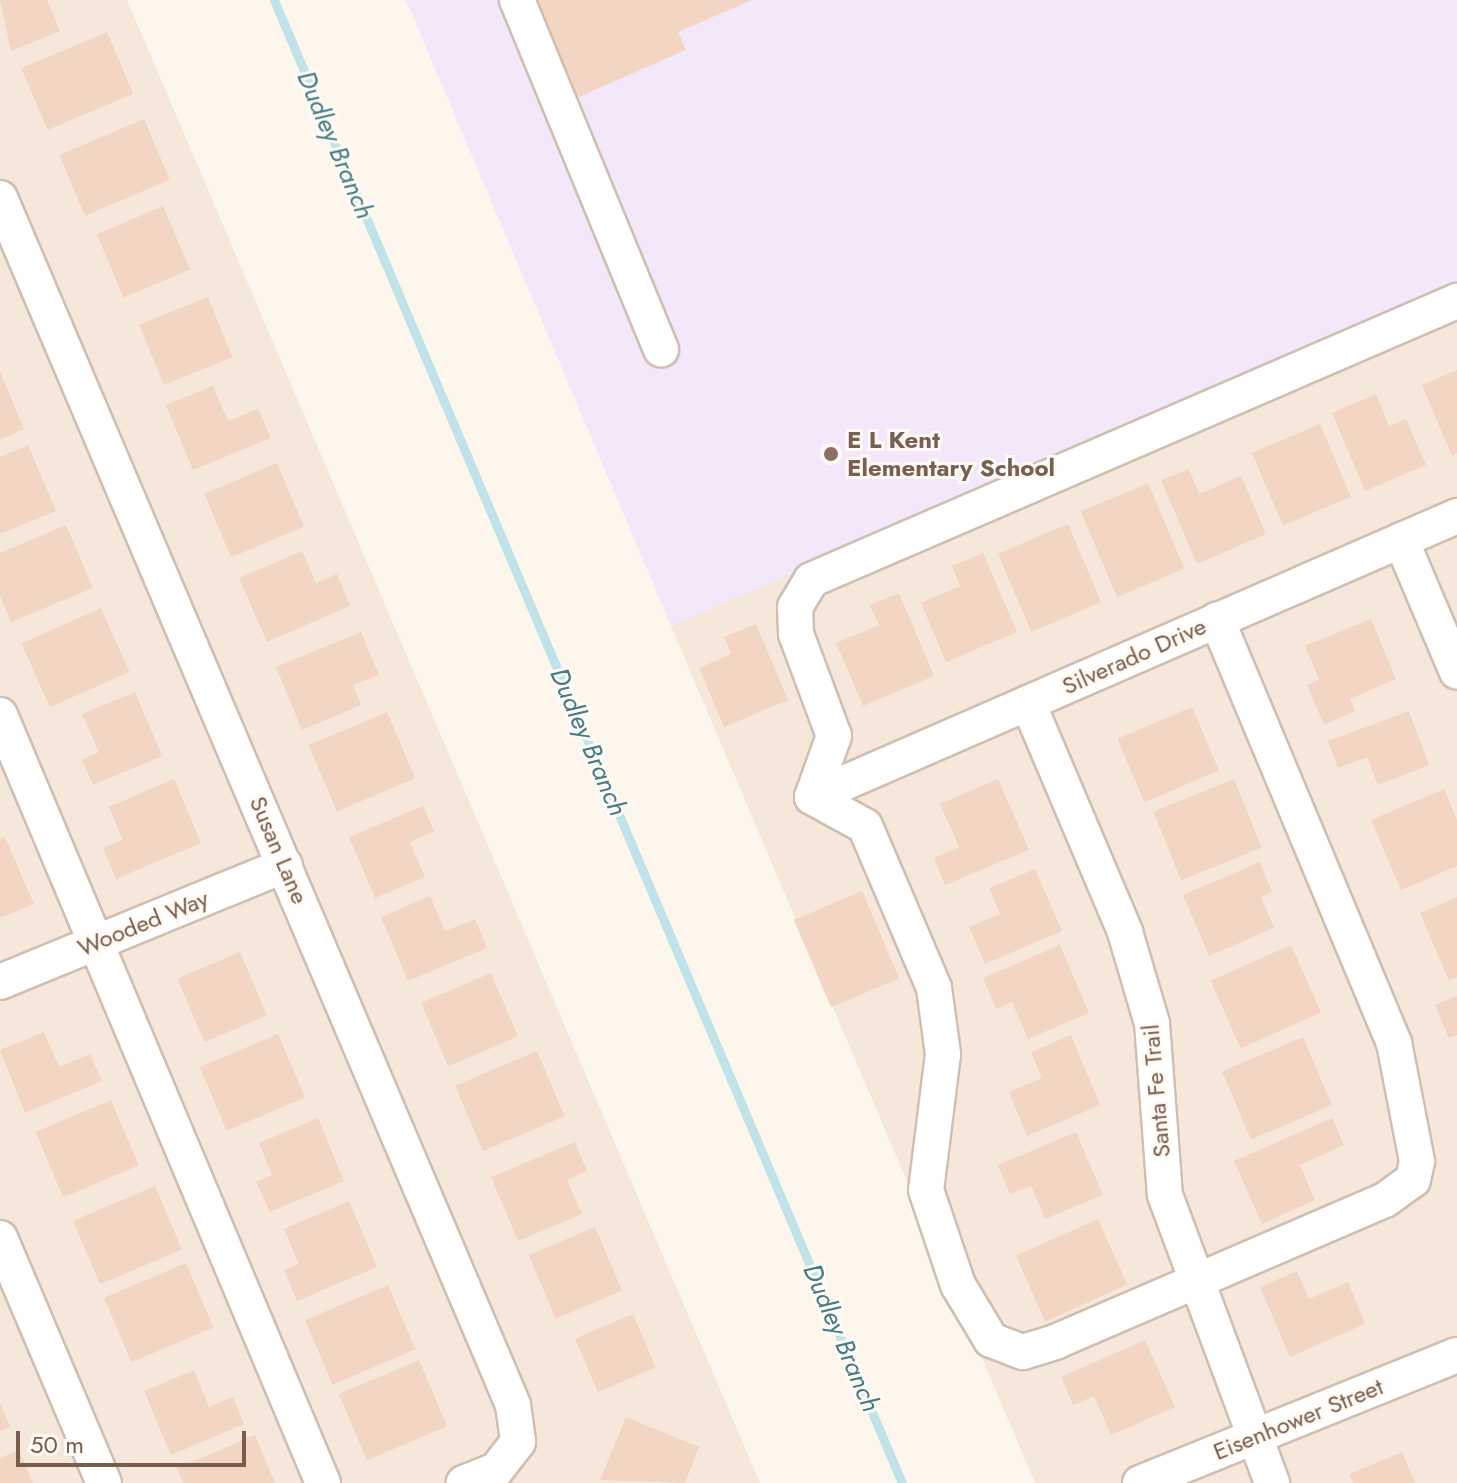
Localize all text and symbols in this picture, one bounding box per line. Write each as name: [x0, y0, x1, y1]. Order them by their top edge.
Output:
water label: Dudley Branch: [290, 66, 380, 224]
place label: E L Kent Elementary School: [847, 426, 1055, 482]
marker: E L Kent Elementary School: [822, 445, 840, 463]
street label: Silverado Drive: [1058, 611, 1210, 701]
water label: Dudley Branch: [543, 663, 633, 821]
street label: Susan Lane: [243, 792, 315, 908]
street label: Wooded Way: [73, 884, 213, 962]
street label: Santa Fe Trail: [1136, 1023, 1176, 1159]
water label: Dudley Branch: [796, 1259, 886, 1417]
street label: Eisenhower Street: [1209, 1372, 1387, 1466]
scale bar: [20, 1415, 250, 1465]
text: 50 m: [30, 1427, 84, 1462]

